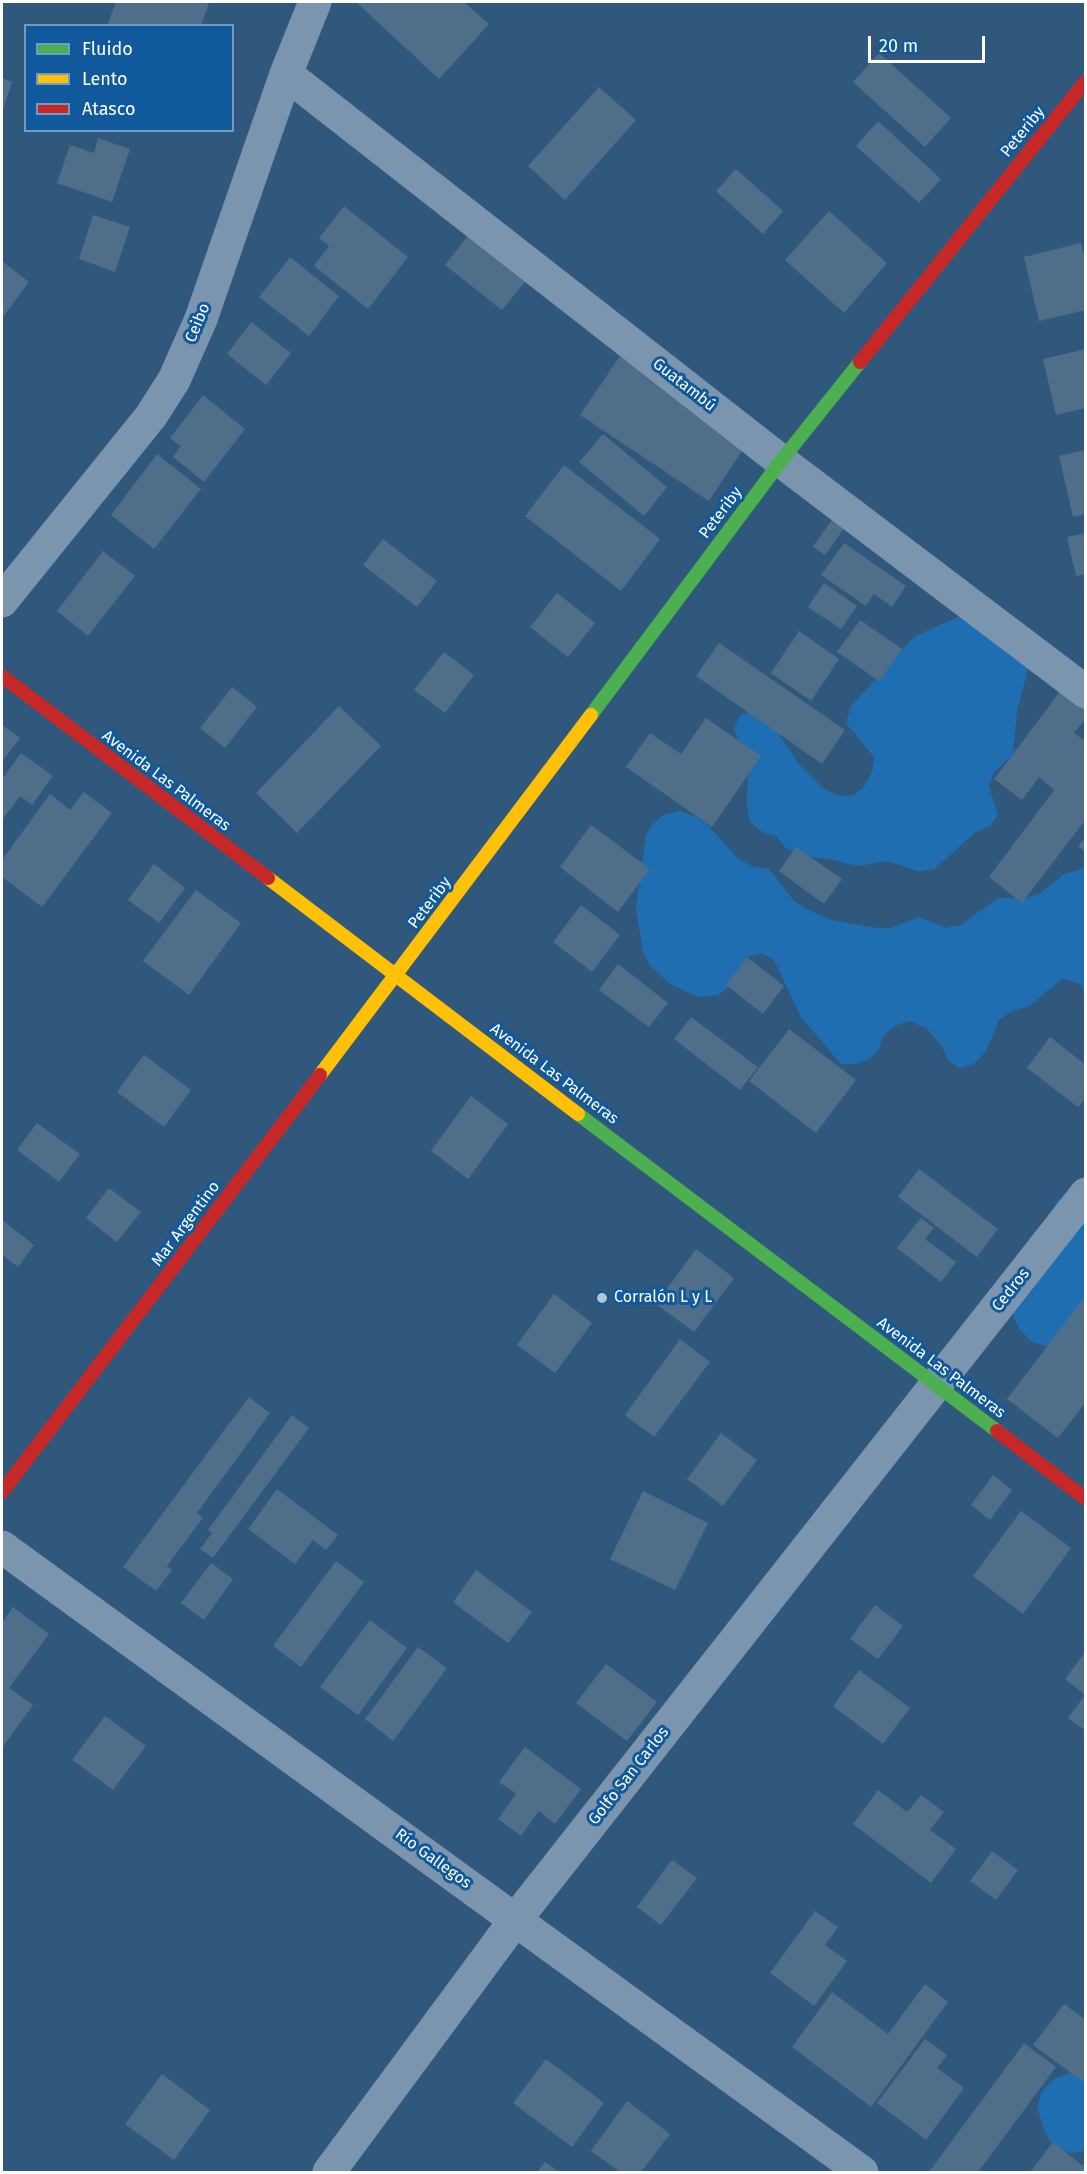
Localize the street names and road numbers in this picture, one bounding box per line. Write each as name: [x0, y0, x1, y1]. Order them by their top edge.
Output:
street label: Peteriby: [997, 103, 1049, 161]
street label: Ceibo: [181, 301, 215, 345]
street label: Guatambú: [649, 354, 719, 416]
street label: Peteriby: [695, 483, 747, 543]
street label: Avenida Las Palmeras: [98, 726, 234, 836]
street label: Peteriby: [404, 873, 456, 933]
street label: Avenida Las Palmeras: [486, 1019, 622, 1129]
street label: Mar Argentino: [148, 1178, 224, 1270]
street label: Cedros: [988, 1265, 1034, 1315]
street label: Avenida Las Palmeras: [873, 1313, 1009, 1423]
street label: Golfo San Carlos: [585, 1723, 673, 1829]
street label: Río Gallegos: [391, 1825, 475, 1893]

